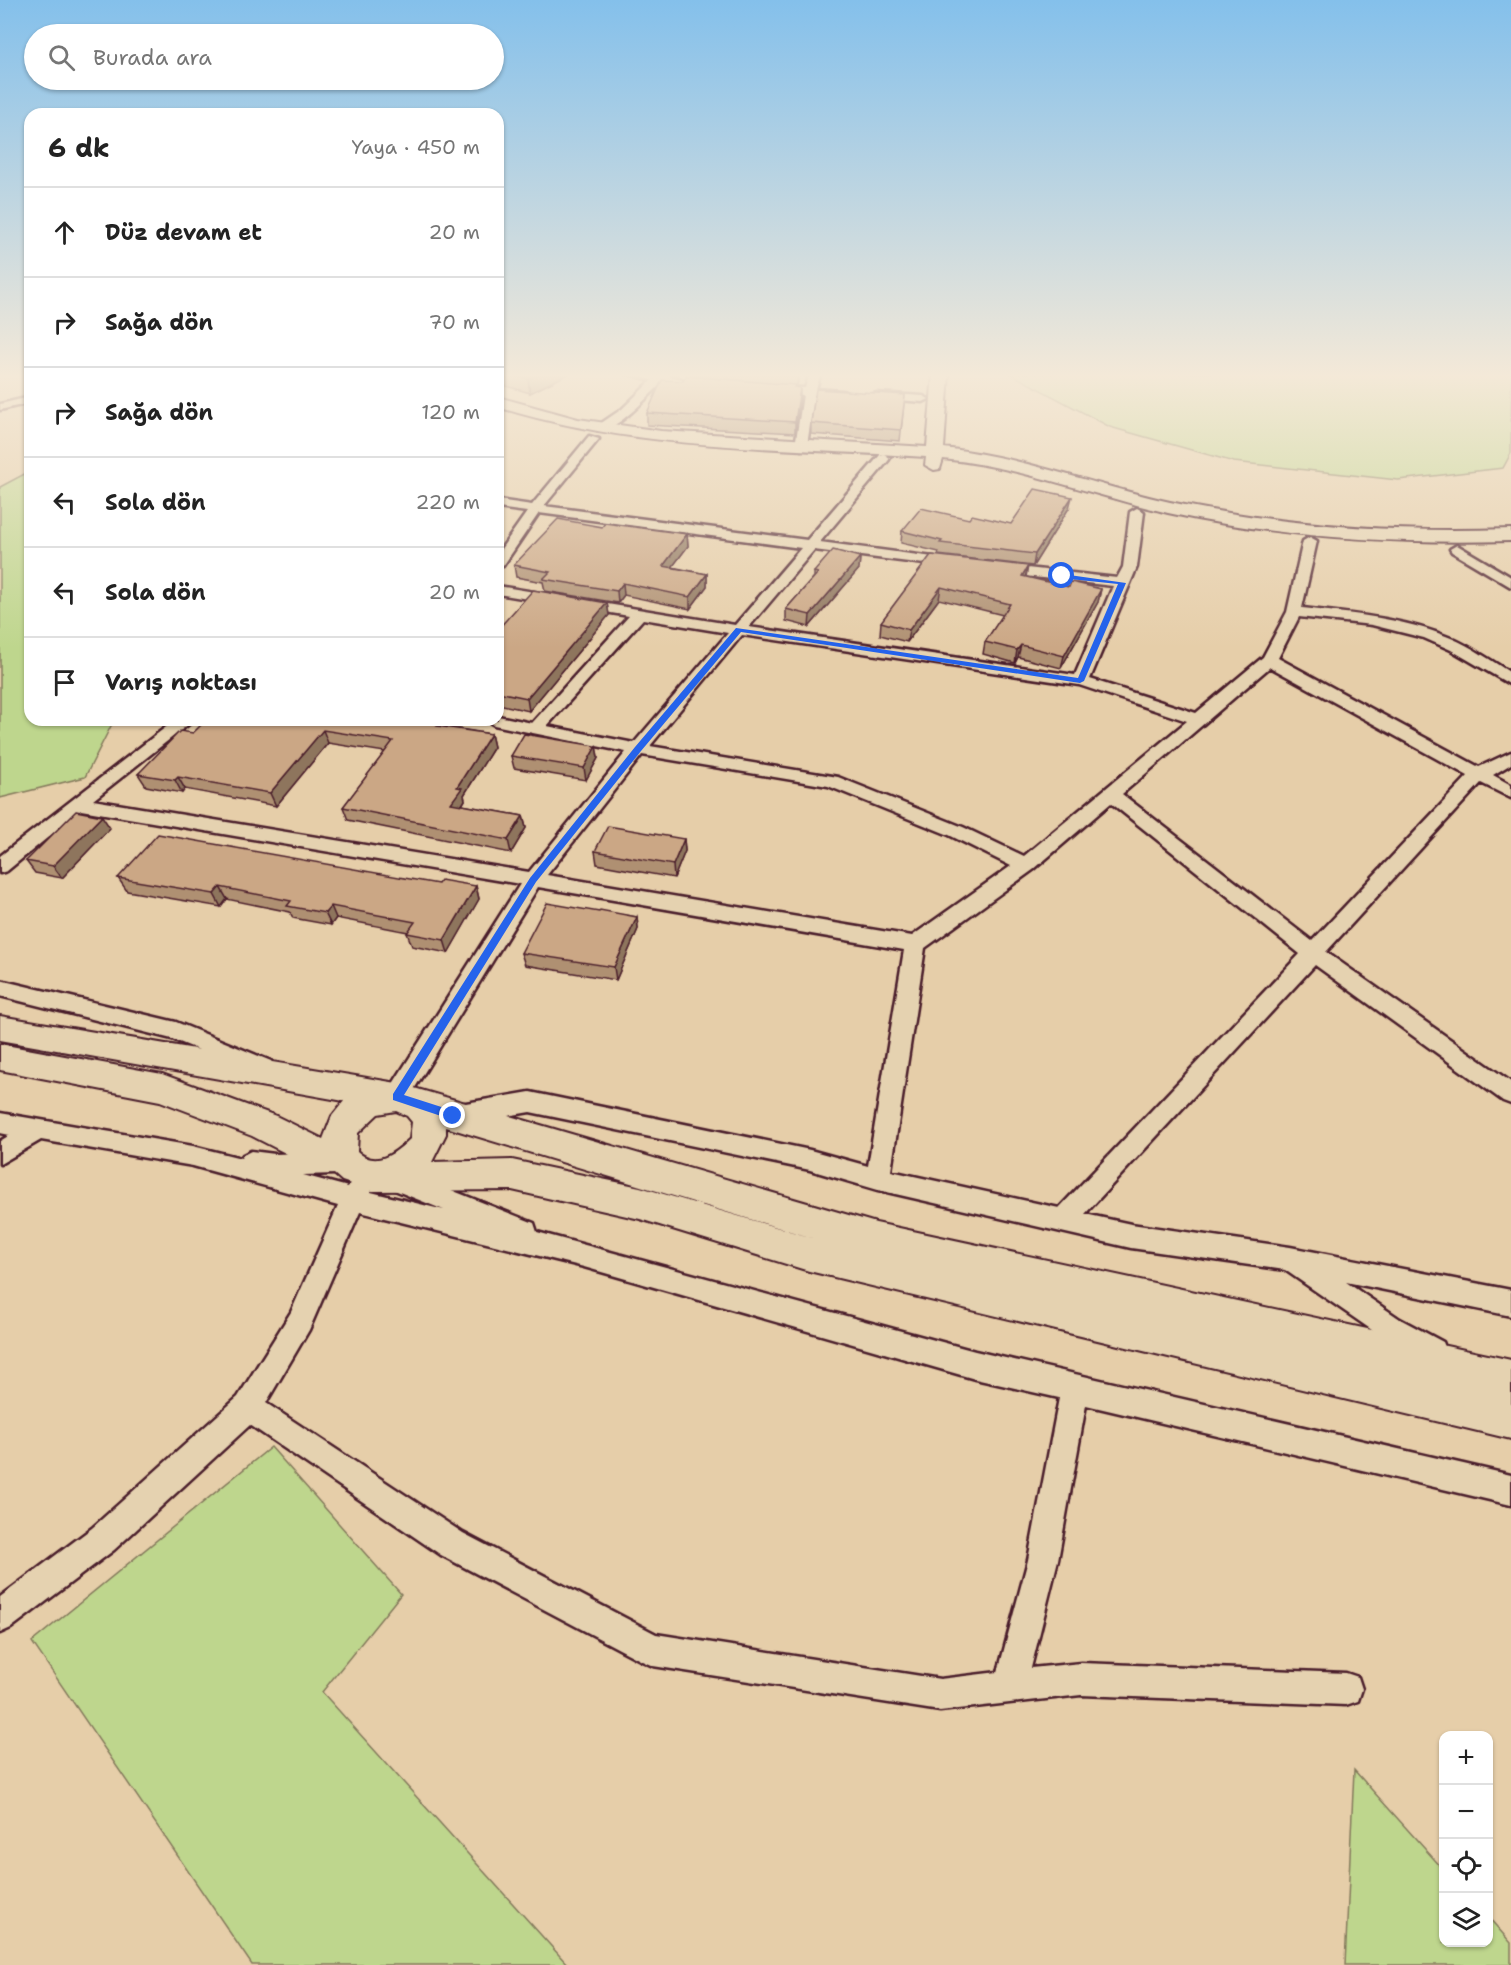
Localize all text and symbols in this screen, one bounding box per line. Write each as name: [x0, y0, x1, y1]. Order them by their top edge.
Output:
search box: [24, 24, 504, 90]
icon: search: [45, 41, 78, 74]
text: Burada ara: [93, 43, 212, 72]
text: 6 dk: [48, 130, 110, 165]
text: Yaya · 450 m: [352, 134, 480, 160]
icon: ahead: [48, 216, 81, 249]
text: Düz devam et: [105, 218, 262, 247]
text: 20 m: [429, 219, 480, 245]
icon: right: [48, 306, 81, 339]
text: Sağa dön: [105, 308, 213, 337]
text: 70 m: [428, 309, 480, 335]
icon: right: [48, 396, 81, 429]
text: Sağa dön: [105, 398, 213, 427]
text: 120 m: [421, 399, 480, 425]
icon: left: [48, 486, 81, 519]
text: Sola dön: [105, 488, 206, 517]
text: 220 m: [416, 489, 480, 515]
route start: [1048, 562, 1074, 588]
icon: left: [48, 576, 81, 609]
text: Sola dön: [105, 578, 206, 607]
text: 20 m: [429, 579, 480, 605]
icon: arrive: [48, 666, 81, 699]
text: Varış noktası: [105, 668, 257, 697]
route end: [439, 1102, 465, 1128]
map controls: [1439, 1731, 1493, 1947]
button: +: [1439, 1731, 1493, 1785]
button: −: [1439, 1785, 1493, 1839]
button: locate: [1439, 1839, 1493, 1893]
button: layers: [1439, 1893, 1493, 1947]

